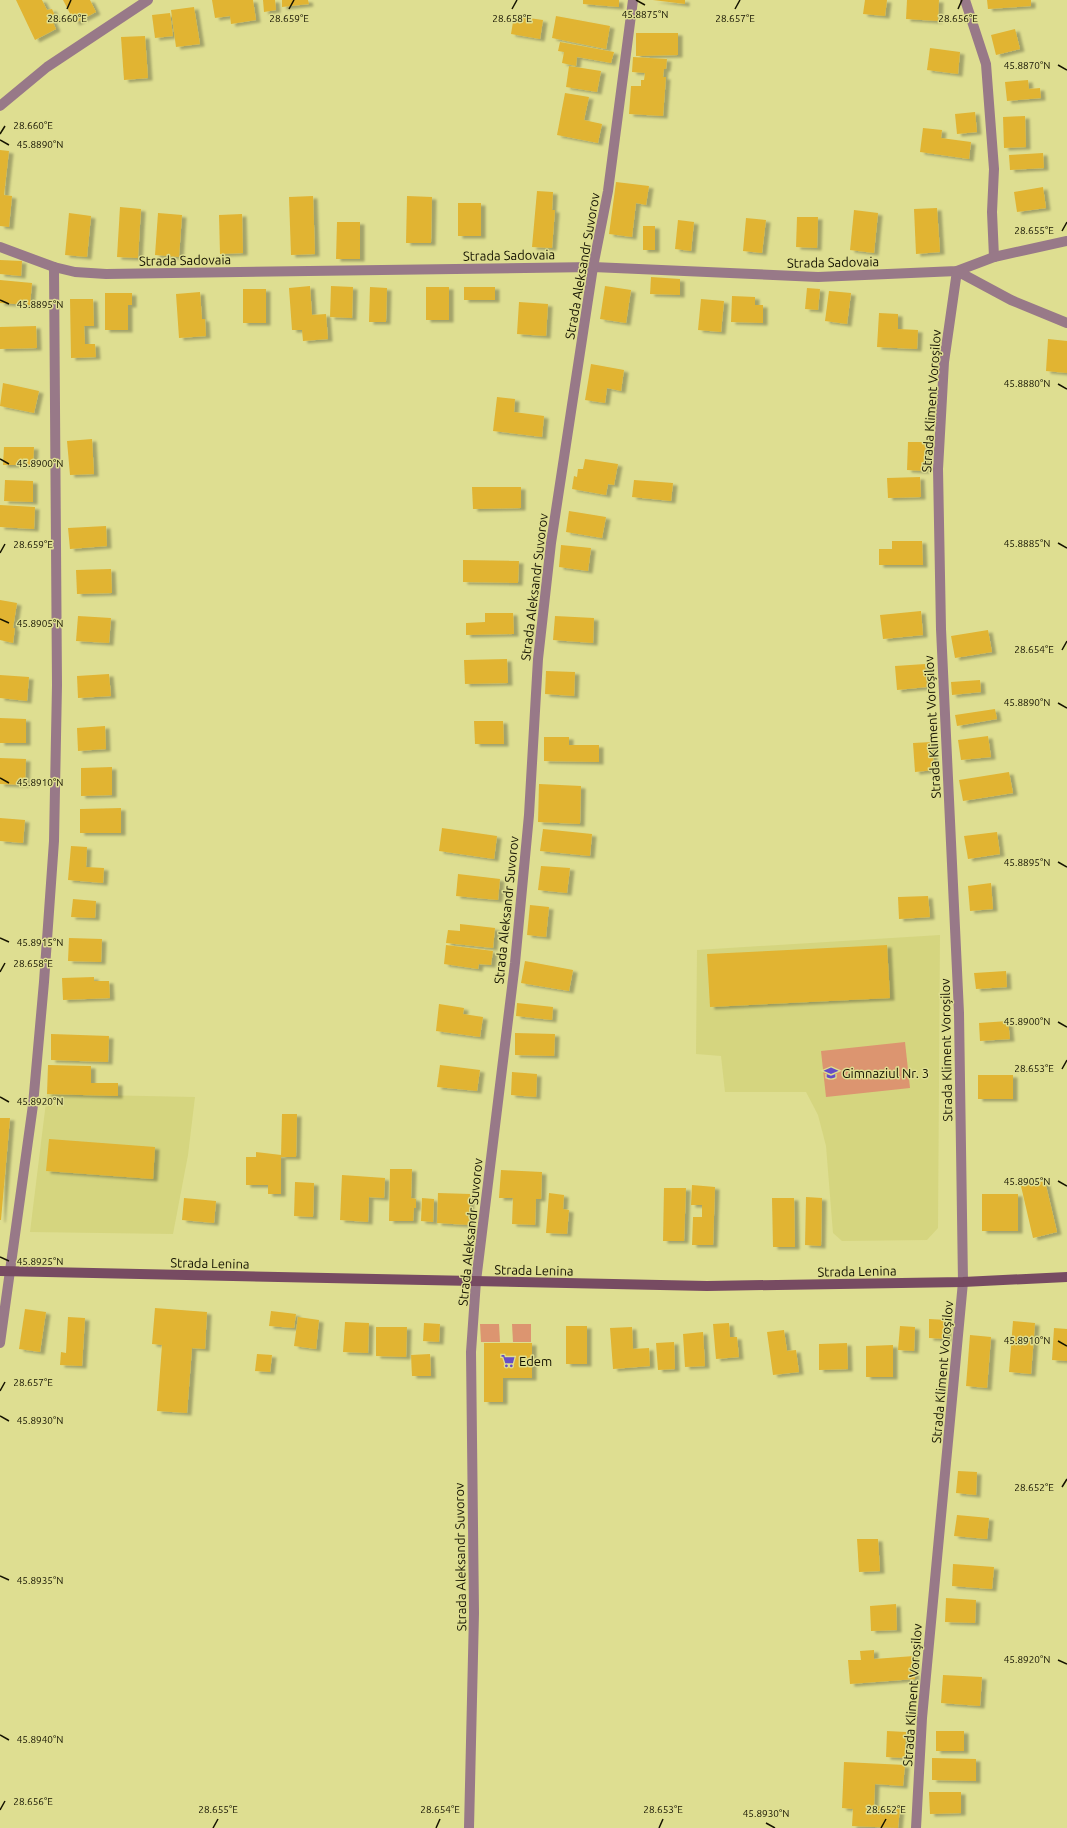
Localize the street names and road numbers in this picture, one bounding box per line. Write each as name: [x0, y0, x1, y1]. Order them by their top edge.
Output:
street label: Strada Aleksandr Suvorov: [562, 191, 602, 340]
street label: Strada Sadovaia: [463, 247, 555, 263]
street label: Strada Sadovaia: [139, 252, 231, 268]
street label: Strada Sadovaia: [787, 254, 879, 270]
street label: Strada Kliment Voroșilov: [919, 328, 943, 473]
street label: Strada Aleksandr Suvorov: [518, 512, 550, 662]
street label: Strada Kliment Voroșilov: [921, 654, 943, 799]
street label: Strada Aleksandr Suvorov: [491, 835, 521, 985]
street label: Strada Kliment Voroșilov: [938, 978, 954, 1122]
street label: Strada Aleksandr Suvorov: [455, 1157, 485, 1307]
street label: Strada Lenina: [170, 1255, 250, 1271]
street label: Strada Lenina: [494, 1262, 574, 1278]
street label: Strada Lenina: [817, 1263, 897, 1279]
street label: Strada Kliment Voroșilov: [929, 1299, 955, 1444]
street label: Strada Aleksandr Suvorov: [452, 1482, 468, 1631]
street label: Strada Kliment Voroșilov: [900, 1622, 924, 1767]

